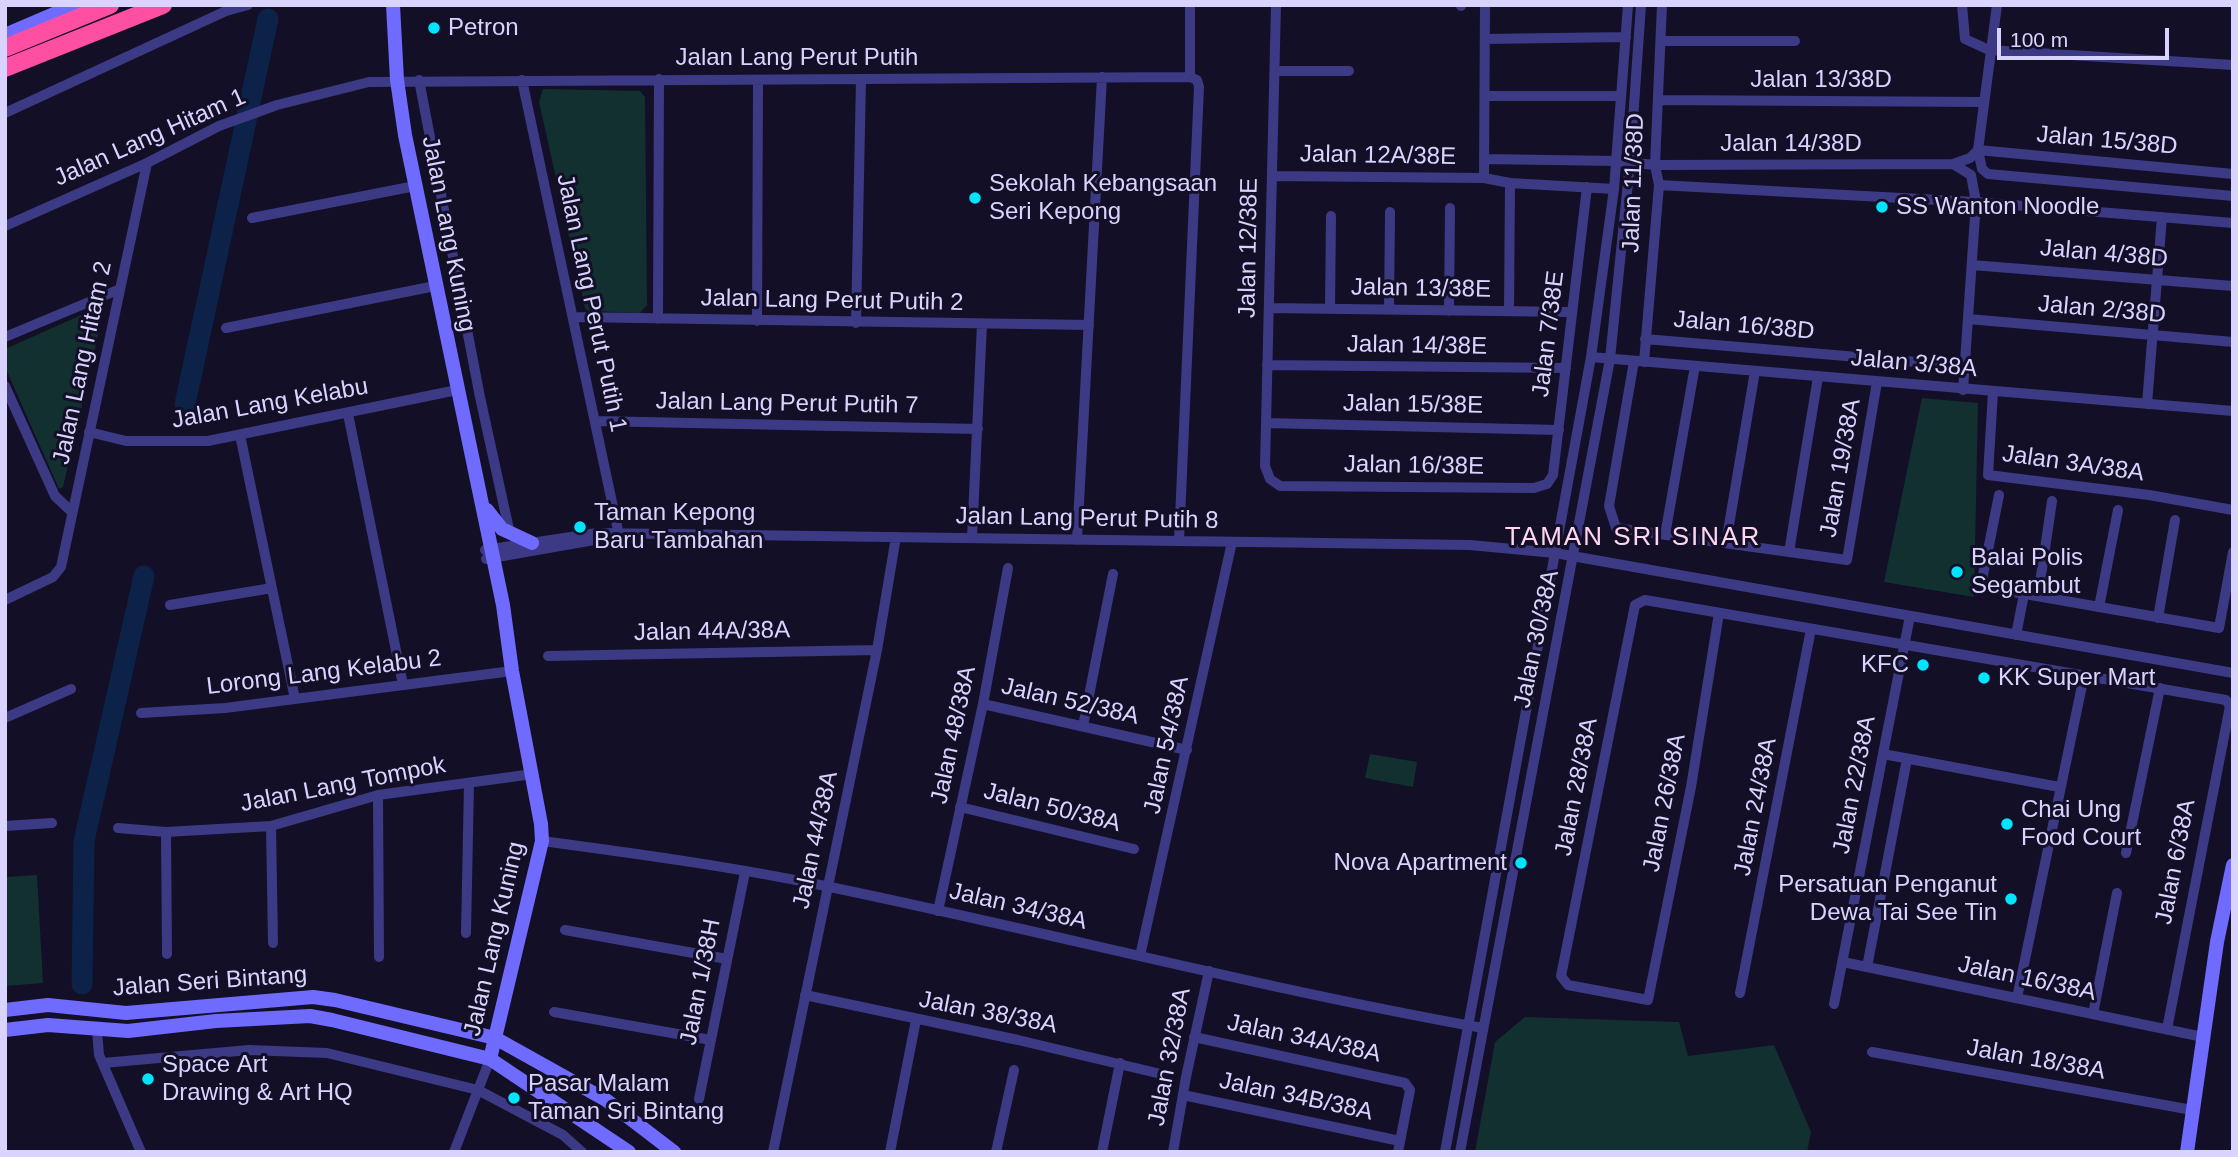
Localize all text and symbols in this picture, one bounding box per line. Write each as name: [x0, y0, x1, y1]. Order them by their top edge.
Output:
place label: Petron: [448, 14, 519, 42]
scale bar: [2000, 14, 2172, 58]
marker: Petron: [426, 20, 442, 36]
text: 100 m: [2010, 28, 2068, 51]
street label: Jalan Lang Perut Putih: [676, 44, 918, 72]
street label: Jalan 13/38D: [1750, 66, 1892, 94]
street label: Jalan Lang Hitam 1: [50, 83, 250, 193]
street label: Jalan 11/38D: [1617, 113, 1651, 253]
street label: Jalan 15/38D: [2035, 120, 2179, 162]
street label: Jalan 14/38D: [1720, 130, 1862, 158]
street label: Jalan Lang Kuning: [415, 134, 481, 334]
street label: Jalan 12A/38E: [1300, 140, 1456, 172]
place label: Sekolah Kebangsaan Seri Kepong: [989, 170, 1217, 226]
street label: Jalan Lang Perut Putih 1: [550, 171, 632, 435]
street label: Jalan 12/38E: [1233, 178, 1265, 318]
marker: Sekolah Kebangsaan Seri Kepong: [967, 190, 983, 206]
place label: SS Wanton Noodle: [1896, 193, 2099, 221]
marker: SS Wanton Noodle: [1874, 199, 1890, 215]
street label: Jalan 4/38D: [2039, 234, 2169, 274]
street label: Jalan Lang Hitam 2: [47, 259, 119, 467]
street label: Jalan 7/38E: [1527, 269, 1571, 399]
street label: Jalan 13/38E: [1351, 273, 1491, 305]
street label: Jalan Lang Perut Putih 2: [700, 284, 964, 318]
street label: Jalan 2/38D: [2037, 290, 2167, 330]
street label: Jalan 16/38D: [1672, 305, 1816, 347]
street label: Jalan 14/38E: [1347, 330, 1487, 362]
street label: Jalan 3/38A: [1850, 344, 1978, 384]
street label: Jalan Lang Kelabu: [170, 373, 370, 435]
street label: Jalan Lang Perut Putih 7: [655, 387, 919, 421]
street label: Jalan 15/38E: [1343, 389, 1483, 421]
street label: Jalan 19/38A: [1815, 397, 1867, 539]
street label: Jalan 3A/38A: [2000, 440, 2146, 488]
street label: Jalan 16/38E: [1344, 450, 1484, 482]
place label: Taman Kepong Baru Tambahan: [594, 499, 763, 555]
street label: Jalan Lang Perut Putih 8: [955, 502, 1219, 536]
marker: Taman Kepong Baru Tambahan: [572, 519, 588, 535]
district label: TAMAN SRI SINAR: [1507, 522, 1759, 554]
place label: Balai Polis Segambut: [1971, 544, 2083, 600]
marker: Balai Polis Segambut: [1949, 564, 1965, 580]
street label: Jalan 30/38A: [1508, 567, 1566, 711]
street label: Jalan 44A/38A: [634, 616, 790, 648]
street label: Lorong Lang Kelabu 2: [205, 644, 443, 702]
place label: KFC: [1861, 651, 1909, 679]
marker: KFC: [1915, 657, 1931, 673]
street label: Jalan 48/38A: [925, 663, 983, 807]
place label: KK Super Mart: [1998, 664, 2155, 692]
marker: KK Super Mart: [1976, 670, 1992, 686]
street label: Jalan 52/38A: [999, 672, 1141, 732]
street label: Jalan 54/38A: [1138, 673, 1196, 817]
street label: Jalan 22/38A: [1827, 713, 1883, 857]
street label: Jalan 28/38A: [1549, 715, 1605, 859]
street label: Jalan 26/38A: [1637, 731, 1693, 875]
street label: Jalan 24/38A: [1728, 735, 1784, 879]
street label: Jalan Lang Tompok: [238, 751, 448, 819]
street label: Jalan 44/38A: [787, 768, 845, 912]
street label: Jalan 50/38A: [981, 777, 1123, 839]
place label: Chai Ung Food Court: [2021, 796, 2141, 852]
street label: Jalan 6/38A: [2150, 797, 2202, 927]
marker: Chai Ung Food Court: [1999, 816, 2015, 832]
street label: Jalan Lang Kuning: [459, 839, 531, 1039]
place label: Nova Apartment: [1334, 849, 1507, 877]
marker: Nova Apartment: [1513, 855, 1529, 871]
place label: Persatuan Penganut Dewa Tai See Tin: [1778, 871, 1997, 927]
street label: Jalan 34/38A: [947, 877, 1089, 937]
marker: Persatuan Penganut Dewa Tai See Tin: [2003, 891, 2019, 907]
street label: Jalan 1/38H: [675, 916, 727, 1048]
street label: Jalan 16/38A: [1955, 950, 2099, 1008]
street label: Jalan Seri Bintang: [112, 961, 308, 1003]
street label: Jalan 38/38A: [916, 985, 1060, 1041]
street label: Jalan 32/38A: [1142, 985, 1198, 1129]
street label: Jalan 34A/38A: [1225, 1009, 1383, 1069]
street label: Jalan 18/38A: [1965, 1034, 2107, 1086]
place label: Space Art Drawing & Art HQ: [162, 1051, 353, 1107]
street label: Jalan 34B/38A: [1217, 1067, 1375, 1127]
place label: Pasar Malam Taman Sri Bintang: [528, 1070, 724, 1126]
marker: Space Art Drawing & Art HQ: [140, 1071, 156, 1087]
marker: Pasar Malam Taman Sri Bintang: [506, 1090, 522, 1106]

